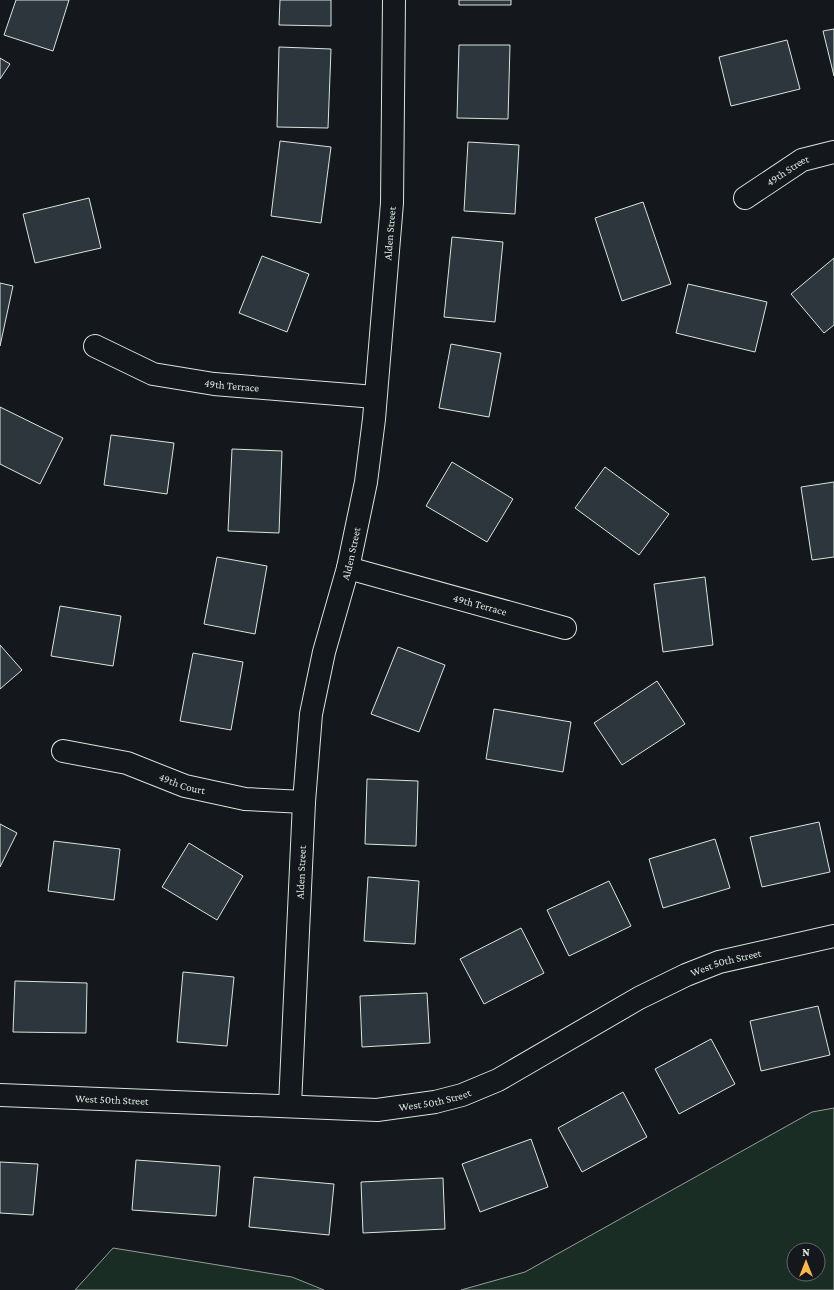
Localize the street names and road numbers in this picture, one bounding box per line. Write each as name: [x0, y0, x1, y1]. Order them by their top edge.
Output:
street label: 49th Street: [764, 152, 810, 188]
street label: Alden Street: [381, 206, 398, 261]
street label: 49th Terrace: [203, 376, 260, 394]
street label: Alden Street: [339, 526, 362, 581]
street label: 49th Terrace: [452, 591, 508, 618]
street label: 49th Court: [157, 770, 207, 796]
street label: Alden Street: [294, 845, 308, 899]
street label: West 50th Street: [689, 947, 763, 979]
street label: West 50th Street: [398, 1086, 473, 1113]
street label: West 50th Street: [75, 1092, 149, 1107]

